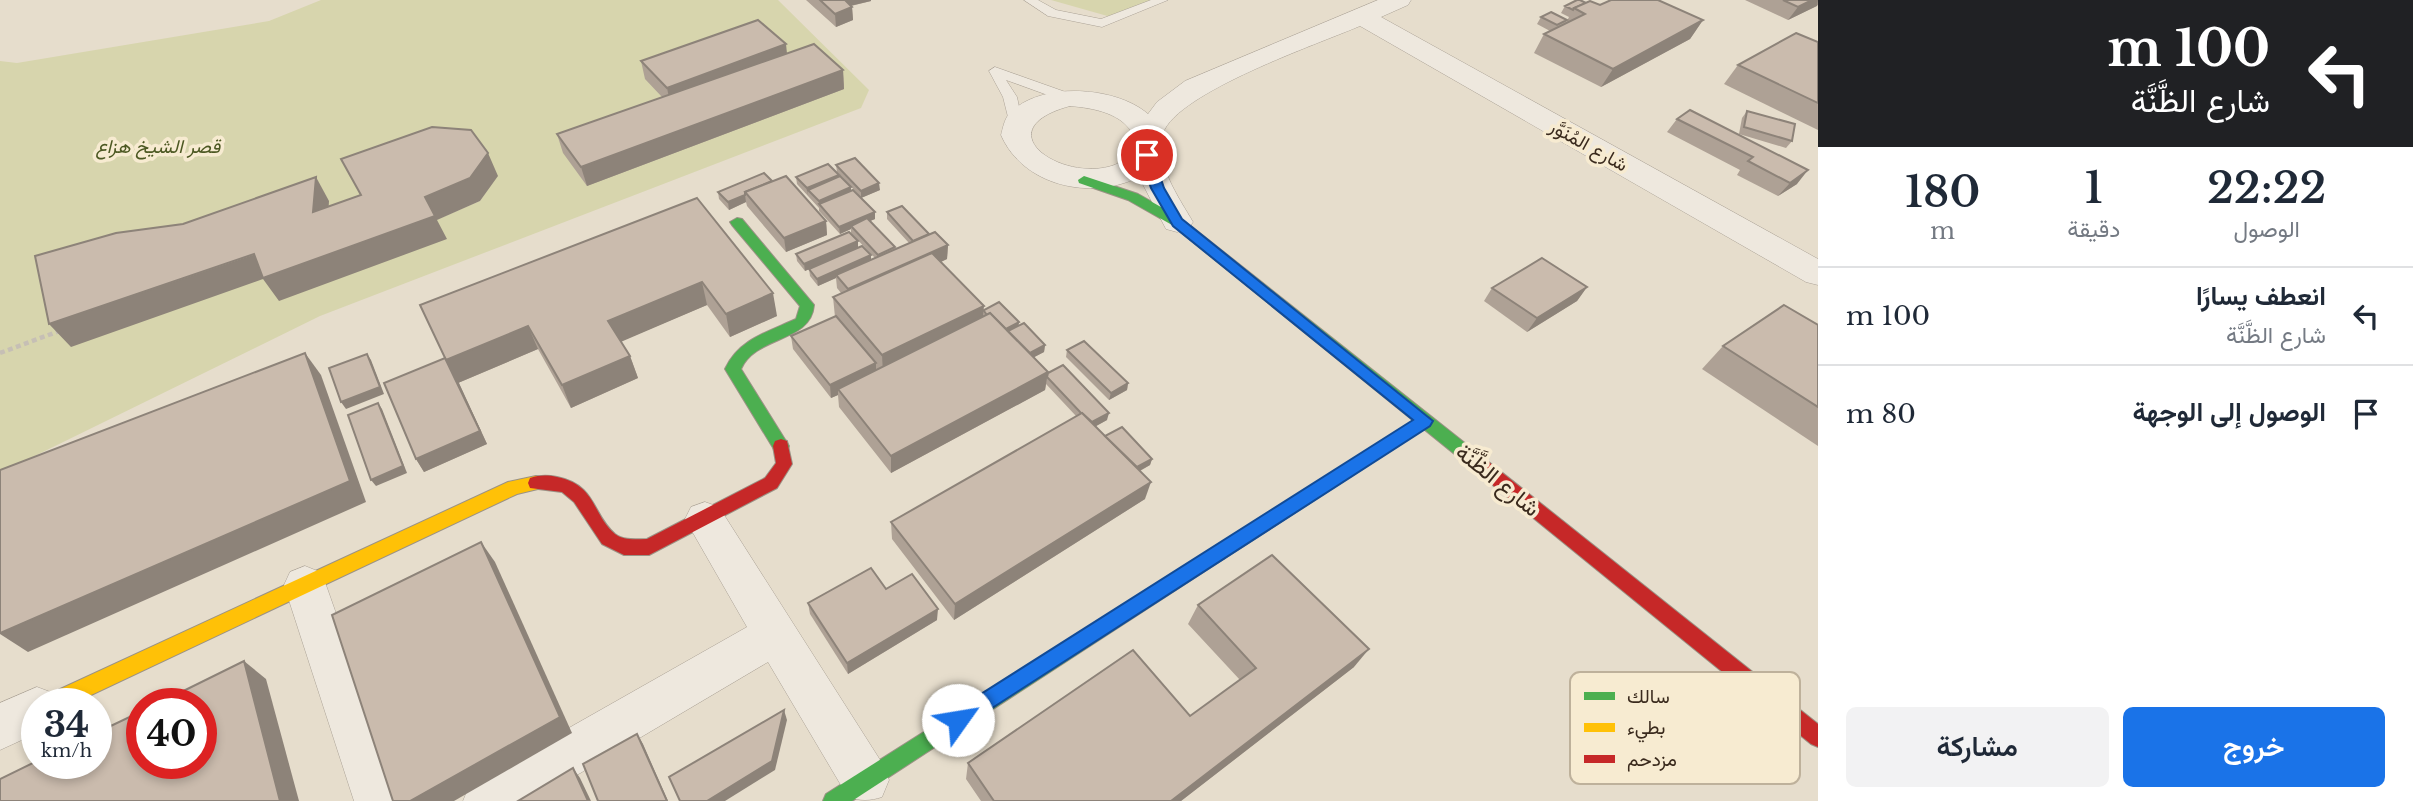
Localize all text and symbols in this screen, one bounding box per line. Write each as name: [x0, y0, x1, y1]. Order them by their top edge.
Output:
text: 100 m: [2107, 18, 2270, 79]
icon: left: [2294, 28, 2385, 119]
text: شارع الظَّنَّة: [2131, 81, 2270, 121]
street label: شارع المُنَوَّر: [1544, 114, 1632, 177]
pin: [1117, 125, 1177, 185]
park label: قصر الشيخ هزاع: [96, 135, 222, 160]
icon: arrive: [1128, 136, 1166, 174]
text: 1: [2085, 162, 2103, 214]
text: 22:22: [2207, 162, 2326, 214]
text: 180: [1905, 166, 1981, 218]
text: دقيقة: [2067, 215, 2120, 243]
text: الوصول: [2233, 215, 2300, 243]
text: m: [1930, 217, 1955, 245]
text: انعطف يسارًا: [2196, 280, 2326, 312]
icon: left: [2347, 297, 2385, 335]
text: 100 m: [1846, 300, 1930, 332]
text: شارع الظَّنَّة: [2226, 321, 2326, 349]
icon: arrive: [2347, 395, 2385, 433]
text: الوصول إلى الوجهة: [2132, 396, 2326, 428]
text: 80 m: [1846, 398, 1916, 430]
street label: شارع الظَّنَّة: [1449, 436, 1547, 524]
legend: [1570, 672, 1800, 784]
position arrow: [921, 683, 995, 757]
text: سالك: [1627, 685, 1670, 708]
speed limit sign: 40: [126, 688, 217, 779]
text: 34: [44, 703, 89, 746]
button: مشاركة: [1846, 707, 2109, 787]
button: خروج: [2123, 707, 2385, 787]
text: بطيء: [1627, 716, 1665, 743]
text: km/h: [41, 740, 92, 762]
text: مزدحم: [1627, 748, 1677, 772]

